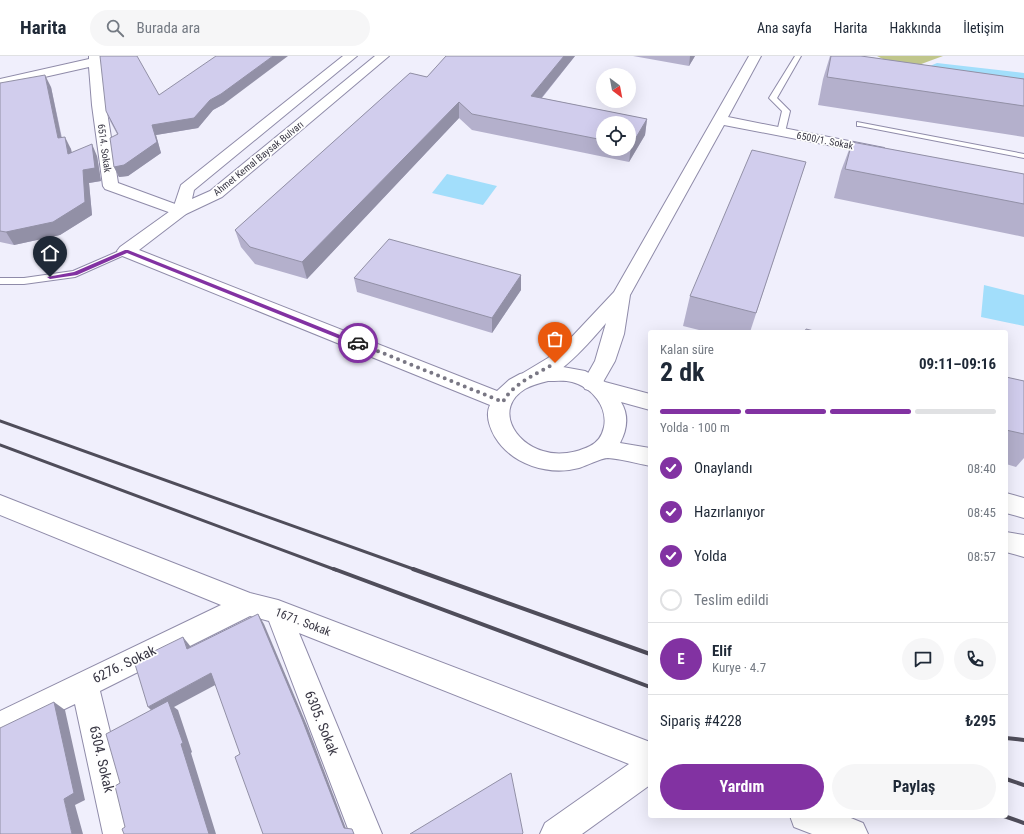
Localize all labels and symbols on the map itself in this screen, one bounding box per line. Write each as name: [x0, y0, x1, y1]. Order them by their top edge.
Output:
north arrow: [596, 68, 636, 108]
street label: Ahmet Kemal Baysak Bulvarı: [211, 119, 305, 198]
street label: 6514. Sokak: [96, 123, 113, 173]
street label: 6500/1. Sokak: [796, 130, 855, 151]
pin: [33, 236, 67, 277]
pin: [538, 322, 572, 363]
courier: [338, 323, 378, 363]
street label: 1671. Sokak: [273, 605, 333, 639]
street label: 6276. Sokak: [90, 642, 159, 686]
street label: 6305. Sokak: [302, 688, 342, 758]
street label: 6304. Sokak: [87, 724, 118, 795]

